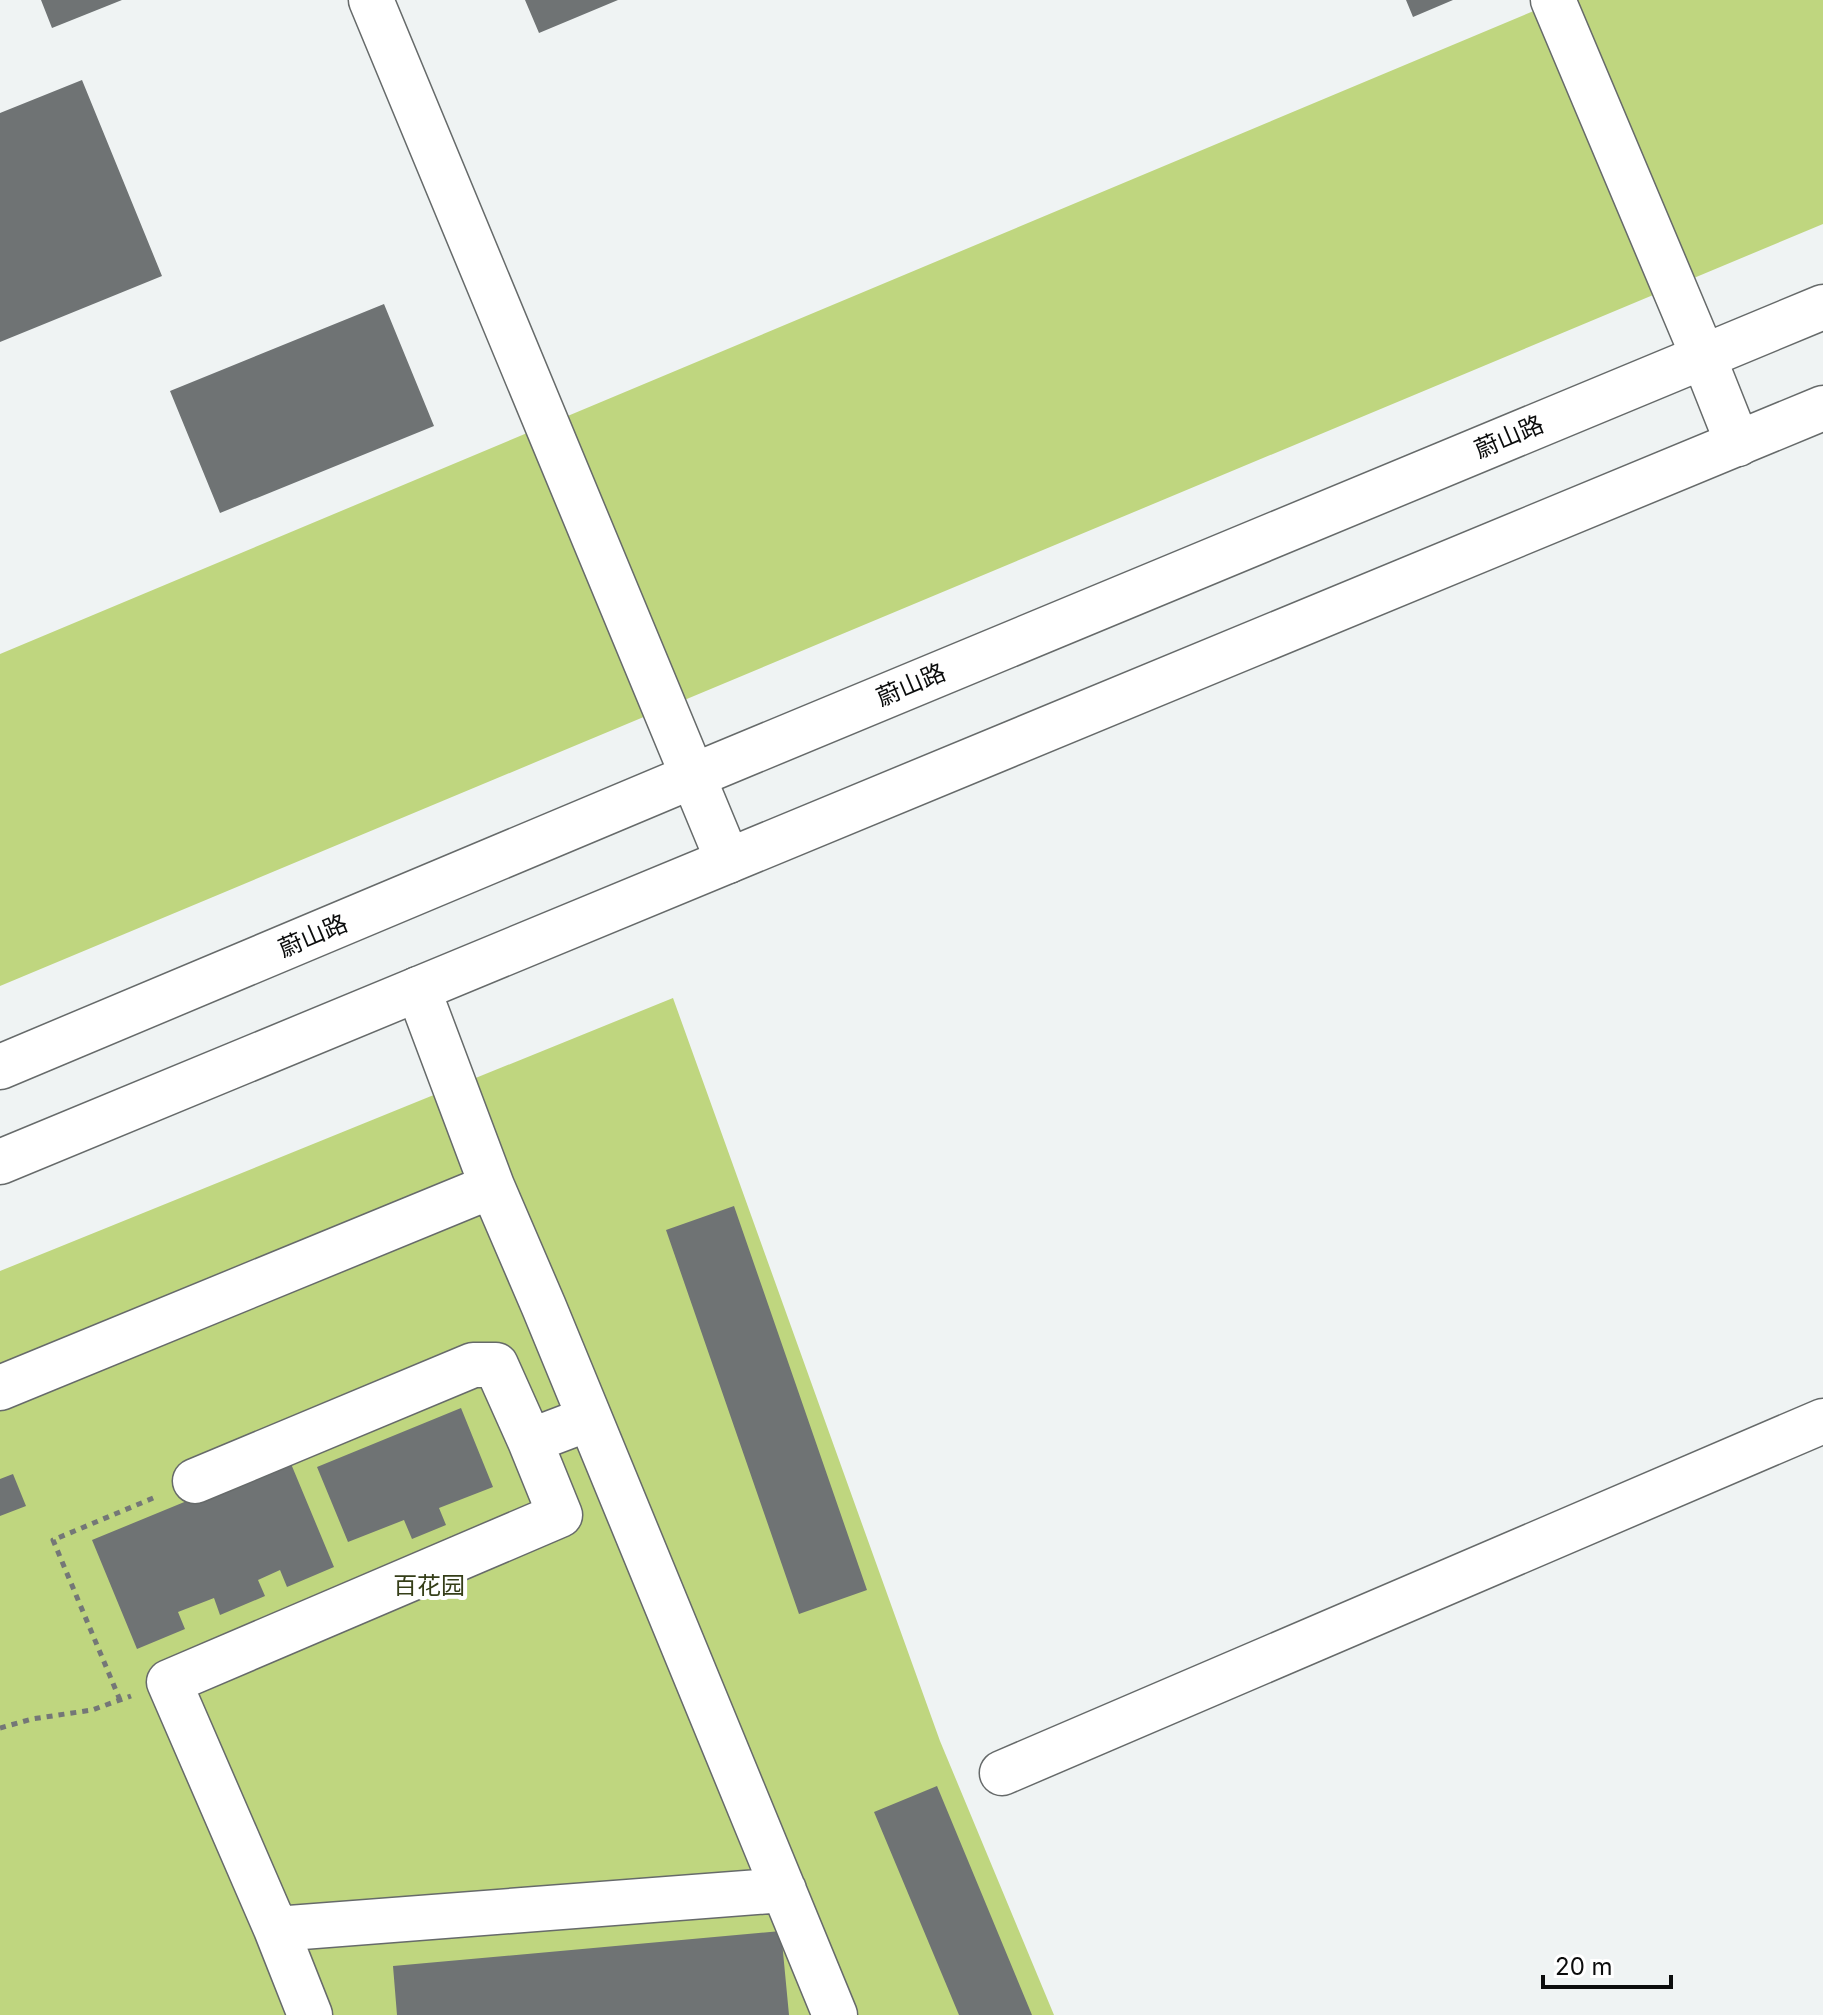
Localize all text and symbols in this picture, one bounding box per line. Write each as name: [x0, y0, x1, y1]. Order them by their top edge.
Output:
street label: 蔚山路: [1470, 409, 1548, 464]
street label: 蔚山路: [872, 657, 950, 712]
street label: 蔚山路: [274, 908, 352, 963]
park label: 百花园: [393, 1571, 465, 1600]
scale bar: [1543, 1939, 1671, 1989]
text: 20 m: [1555, 1952, 1613, 1981]

